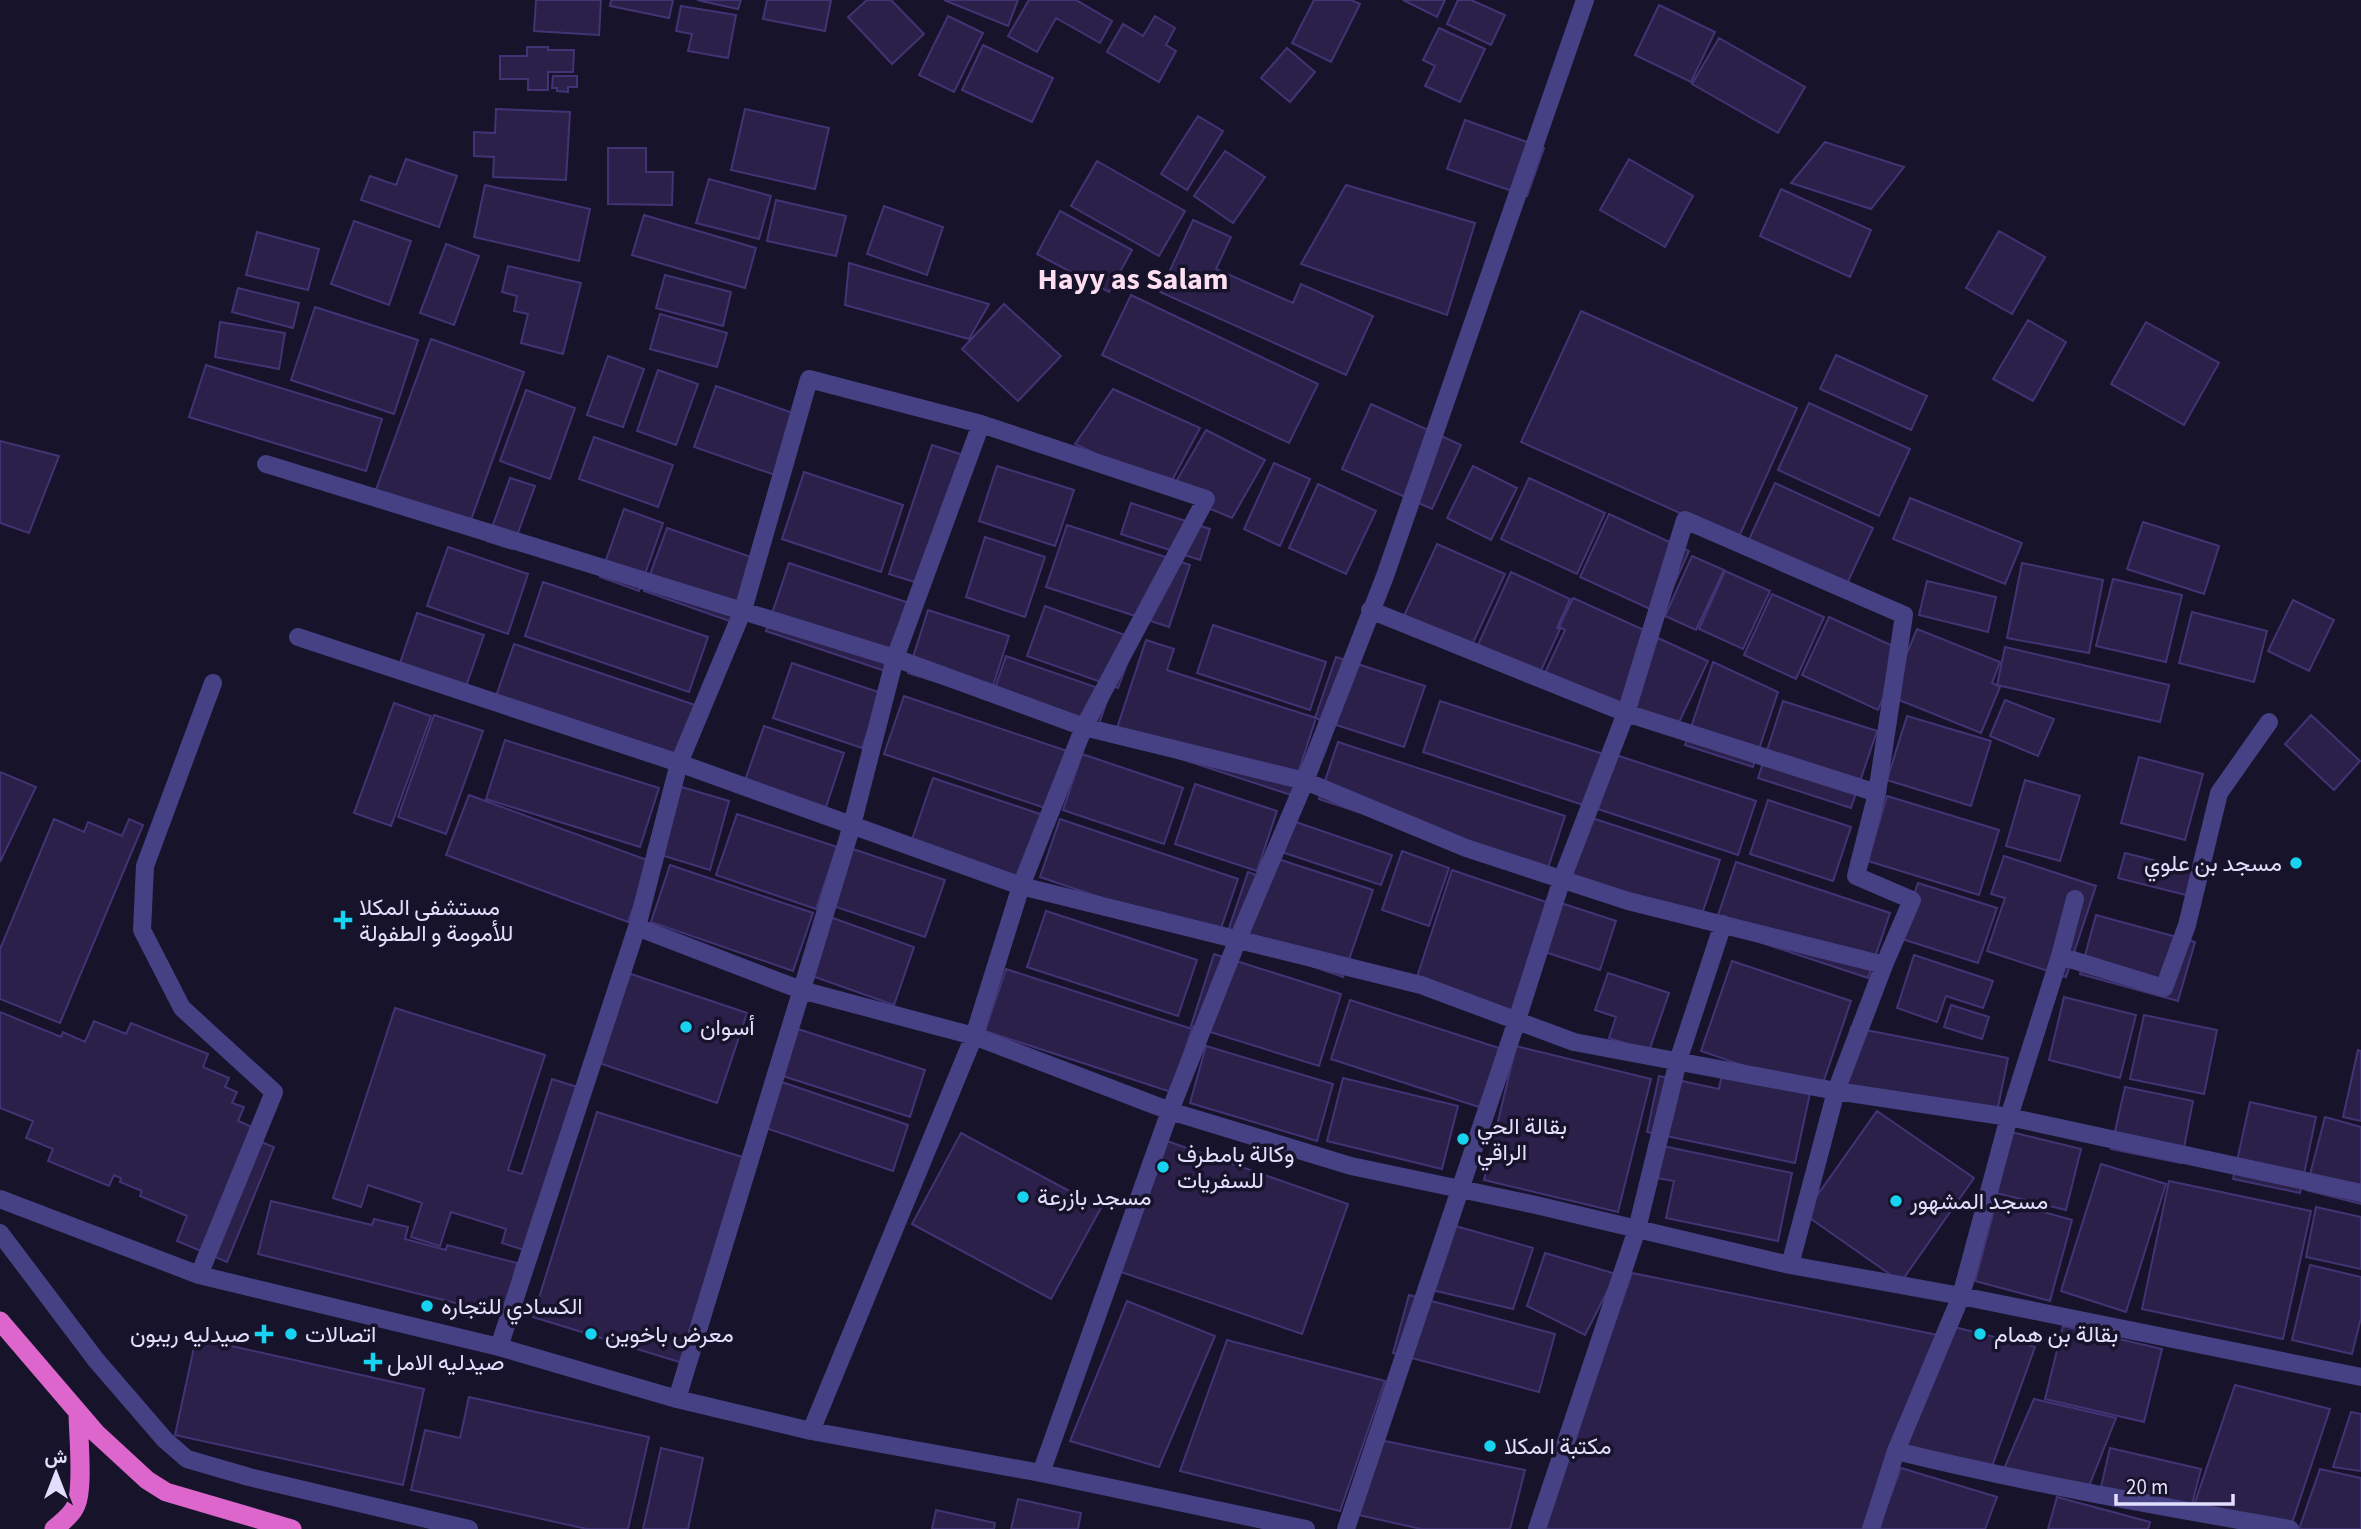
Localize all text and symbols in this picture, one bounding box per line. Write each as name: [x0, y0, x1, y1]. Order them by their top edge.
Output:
district label: Hayy as Salam: [1038, 258, 1228, 301]
place label: مسجد بن علوي: [2144, 847, 2282, 882]
marker: مسجد بن علوي: [2288, 855, 2304, 871]
place label: مستشفى المكلا للأمومة و الطفولة: [359, 891, 513, 950]
marker: مستشفى المكلا للأمومة و الطفولة: [333, 910, 353, 930]
place label: أسوان: [700, 1011, 755, 1044]
marker: أسوان: [678, 1019, 694, 1035]
place label: بقالة الحي الراقي: [1477, 1110, 1567, 1171]
marker: بقالة الحي الراقي: [1455, 1131, 1471, 1147]
place label: وكالة بامطرف للسفريات: [1177, 1138, 1294, 1197]
marker: وكالة بامطرف للسفريات: [1155, 1159, 1171, 1175]
place label: مسجد بازرعة: [1037, 1181, 1152, 1214]
place label: مسجد المشهور: [1909, 1185, 2048, 1218]
marker: مسجد بازرعة: [1015, 1189, 1031, 1205]
marker: مسجد المشهور: [1888, 1193, 1904, 1209]
place label: الكسادي للتجاره: [441, 1290, 583, 1325]
marker: الكسادي للتجاره: [419, 1298, 435, 1314]
place label: صيدليه ريبون: [130, 1318, 250, 1351]
place label: اتصالات: [305, 1318, 376, 1351]
place label: معرض باخوين: [605, 1318, 734, 1351]
place label: بقالة بن همام: [1994, 1318, 2118, 1351]
marker: صيدليه ريبون: [256, 1326, 272, 1342]
marker: اتصالات: [283, 1326, 299, 1342]
marker: معرض باخوين: [583, 1326, 599, 1342]
marker: بقالة بن همام: [1972, 1326, 1988, 1342]
place label: صيدليه الامل: [387, 1346, 504, 1379]
marker: صيدليه الامل: [365, 1354, 381, 1370]
place label: مكتبة المكلا: [1504, 1430, 1612, 1463]
north arrow: [21, 1438, 91, 1508]
marker: مكتبة المكلا: [1482, 1438, 1498, 1454]
text: ش: [45, 1444, 68, 1471]
scale bar: [2116, 1462, 2233, 1506]
text: 20 m: [2126, 1472, 2168, 1502]

